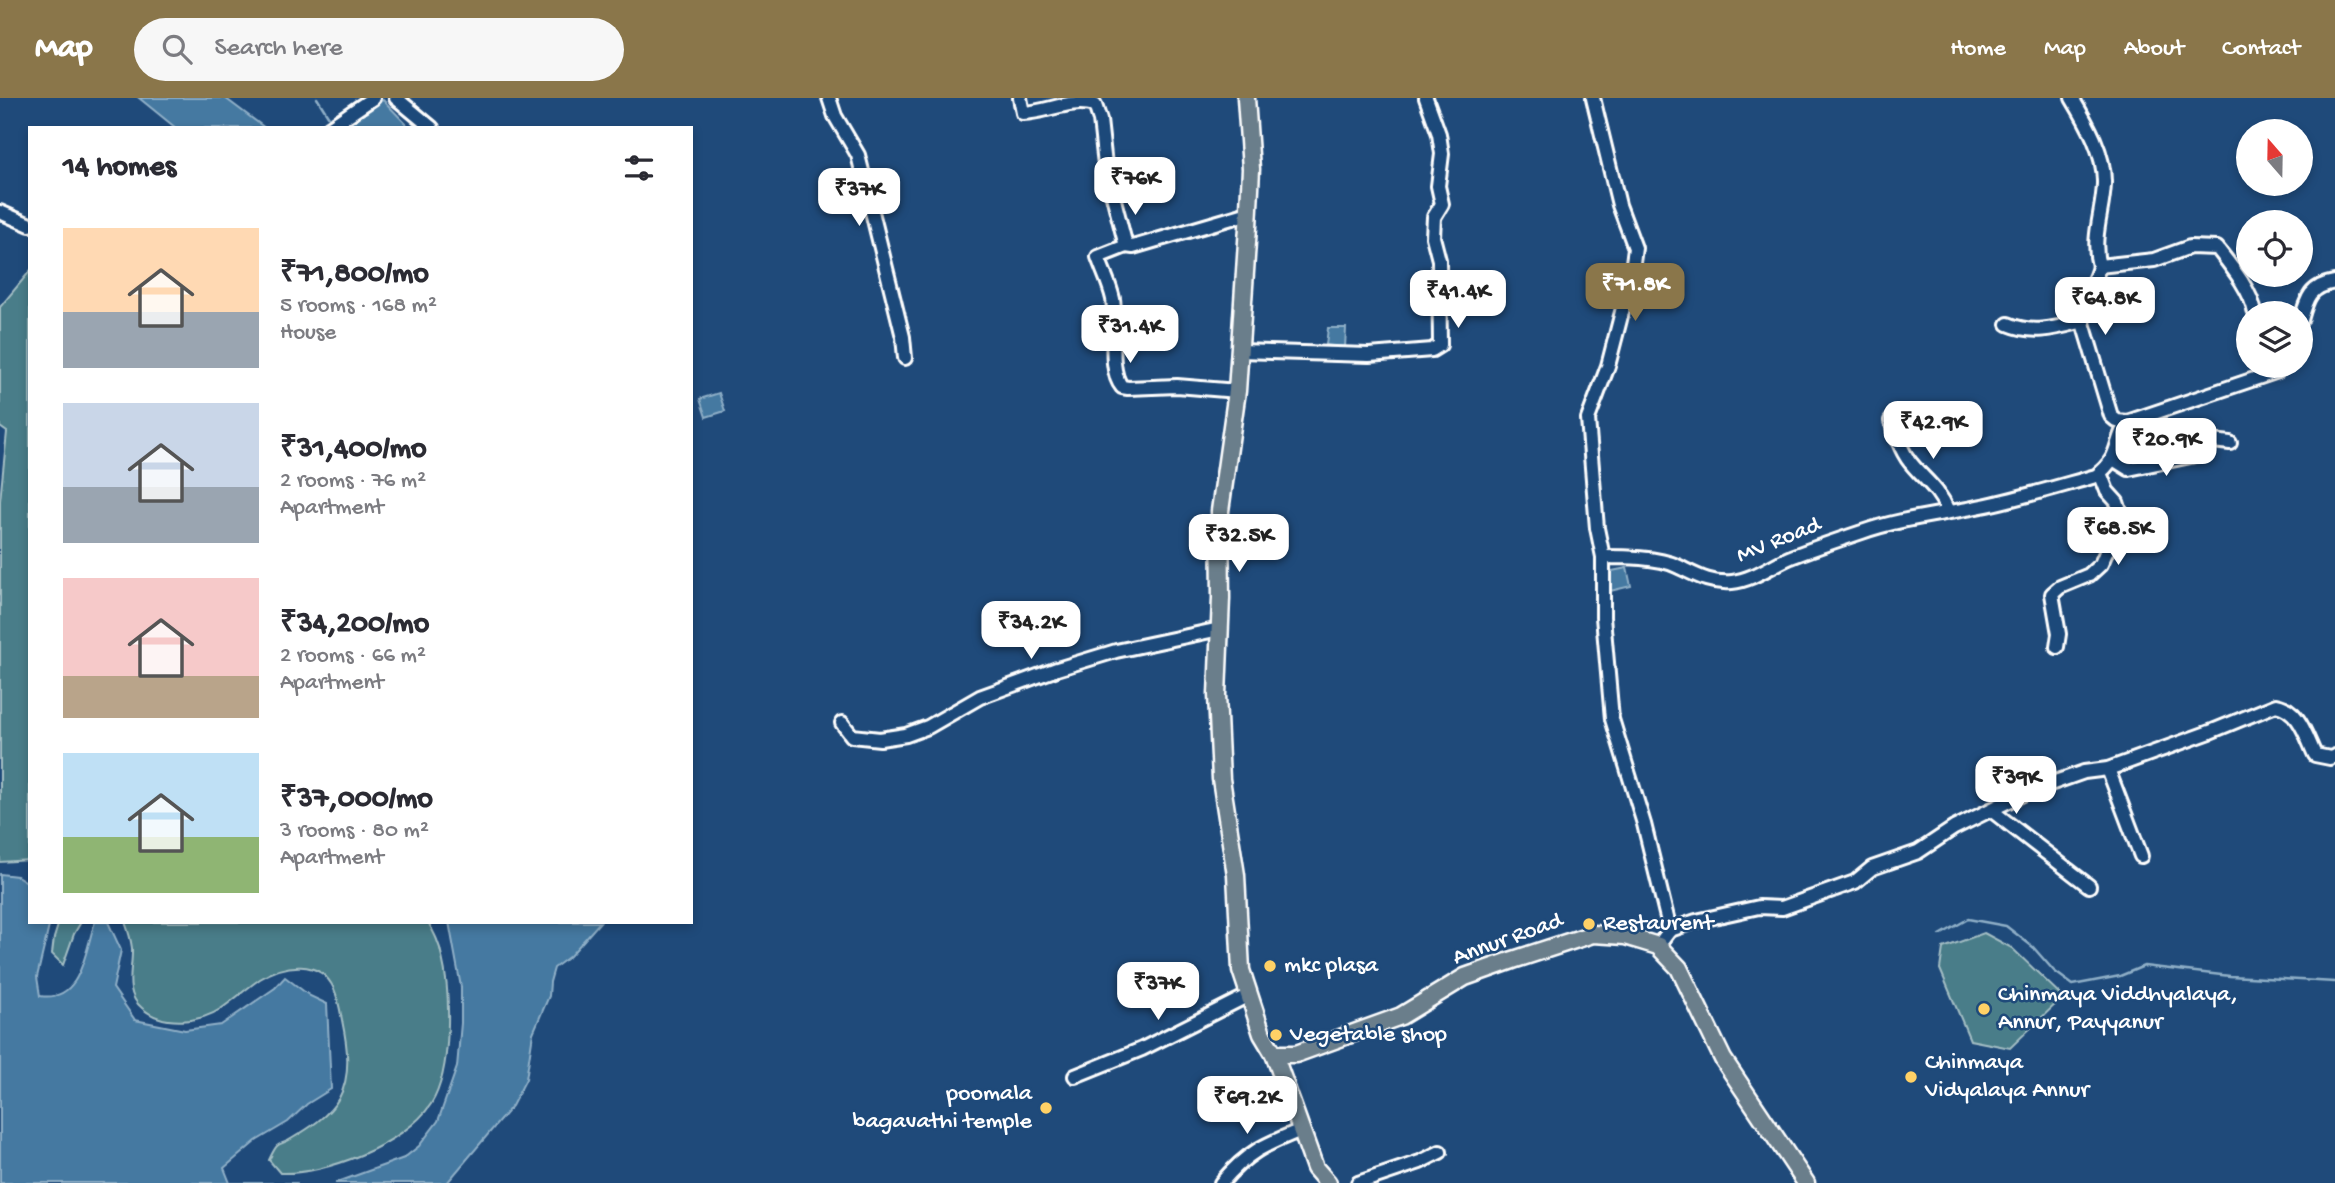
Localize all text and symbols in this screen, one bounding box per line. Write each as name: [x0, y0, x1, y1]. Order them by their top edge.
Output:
search box: [134, 18, 624, 81]
text: Map: [35, 30, 92, 68]
icon: search: [158, 30, 196, 68]
text: Search here: [214, 34, 343, 65]
text: Home: [1950, 35, 2006, 64]
text: Map: [2044, 35, 2086, 64]
text: About: [2124, 35, 2184, 64]
text: Contact: [2222, 35, 2300, 64]
north arrow: [2236, 119, 2314, 196]
map controls: [2236, 119, 2313, 378]
icon: filters: [620, 149, 658, 187]
text: 14 homes: [63, 151, 176, 186]
pin: ₹76K: [1094, 158, 1176, 217]
text: ₹76K: [1110, 166, 1160, 193]
pin: ₹37K: [818, 169, 900, 228]
text: ₹37K: [834, 177, 884, 204]
button: locate: [2236, 210, 2313, 287]
icon: home: [119, 256, 203, 340]
text: ₹71,800/mo: [280, 258, 429, 293]
pin: ₹71.8K: [1578, 264, 1692, 323]
pin: ₹41.4K: [1401, 271, 1515, 330]
text: ₹71.8K: [1602, 272, 1668, 299]
pin: ₹64.8K: [2048, 278, 2162, 337]
text: ₹41.4K: [1426, 279, 1490, 306]
text: ₹64.8K: [2071, 286, 2139, 313]
text: 5 rooms · 168 m²: [280, 293, 437, 320]
button: layers: [2236, 301, 2313, 378]
pin: ₹31.4K: [1073, 306, 1187, 365]
text: ₹31.4K: [1097, 314, 1163, 341]
text: House: [280, 320, 336, 347]
pin: ₹42.9K: [1876, 402, 1990, 461]
text: ₹42.9K: [1900, 410, 1966, 437]
pin: ₹20.9K: [2109, 418, 2223, 478]
text: ₹20.9K: [2132, 427, 2200, 454]
icon: home: [119, 431, 203, 515]
text: ₹31,400/mo: [280, 433, 427, 468]
text: 2 rooms · 76 m²: [280, 468, 426, 495]
text: Apartment: [280, 495, 384, 522]
pin: ₹68.5K: [2061, 508, 2175, 567]
street label: MV Road: [1733, 510, 1827, 571]
pin: ₹32.5K: [1182, 514, 1296, 574]
text: ₹68.5K: [2083, 516, 2153, 543]
text: ₹32.5K: [1205, 523, 1273, 550]
pin: ₹34.2K: [974, 602, 1088, 661]
icon: home: [119, 606, 203, 690]
text: ₹34,200/mo: [280, 608, 429, 643]
text: ₹34.2K: [997, 610, 1065, 637]
text: 2 rooms · 66 m²: [280, 643, 426, 670]
text: Apartment: [280, 670, 384, 697]
pin: ₹39K: [1975, 756, 2057, 816]
text: ₹39K: [1991, 765, 2041, 792]
icon: home: [119, 781, 203, 865]
text: ₹37,000/mo: [280, 783, 433, 818]
text: 3 rooms · 80 m²: [280, 818, 429, 845]
text: Apartment: [280, 845, 384, 872]
street label: Annur Road: [1449, 906, 1569, 973]
place label: Restaurent: [1603, 910, 1715, 939]
marker: Restaurent: [1581, 916, 1597, 932]
place label: mkc plasa: [1284, 952, 1379, 981]
marker: mkc plasa: [1262, 958, 1278, 974]
pin: ₹37K: [1117, 962, 1199, 1022]
text: ₹37K: [1133, 971, 1183, 998]
place label: Chinmaya Viddhyalaya, Annur, Payyanur: [1998, 981, 2238, 1038]
marker: Chinmaya Viddhyalaya, Annur, Payyanur: [1976, 1001, 1992, 1017]
place label: Vegetable shop: [1289, 1021, 1447, 1050]
marker: Vegetable shop: [1268, 1027, 1284, 1043]
place label: Chinmaya Vidyalaya Annur: [1924, 1049, 2091, 1106]
marker: Chinmaya Vidyalaya Annur: [1903, 1069, 1919, 1085]
pin: ₹69.2K: [1190, 1076, 1304, 1136]
place label: poomala bagavathi temple: [853, 1080, 1033, 1137]
text: ₹69.2K: [1213, 1085, 1281, 1112]
marker: poomala bagavathi temple: [1038, 1100, 1054, 1116]

